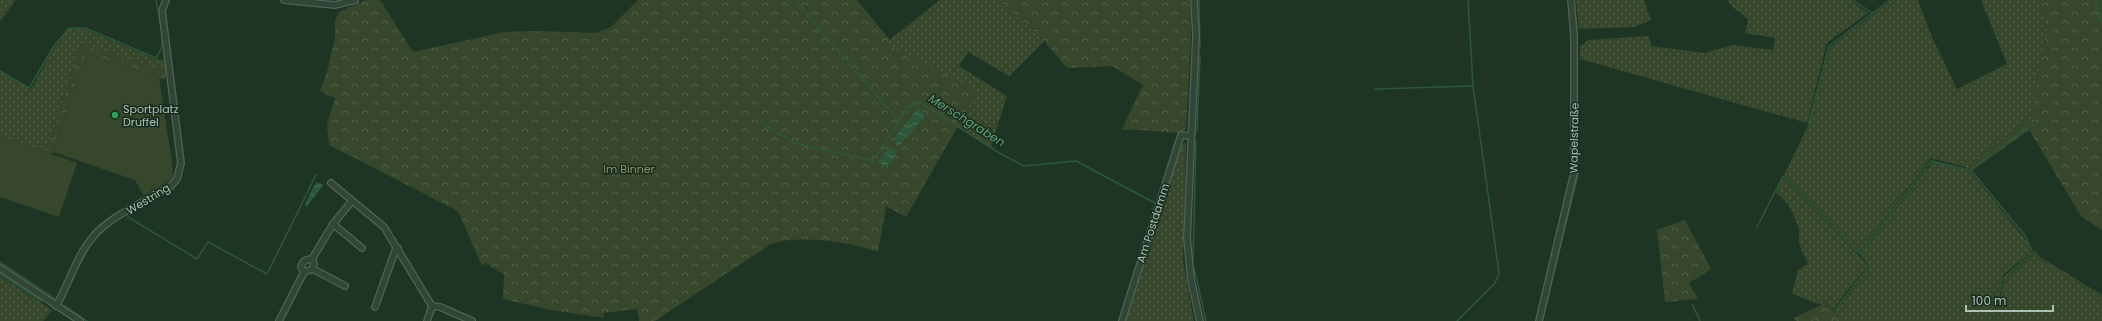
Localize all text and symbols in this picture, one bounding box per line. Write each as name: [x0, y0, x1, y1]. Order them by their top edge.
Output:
water label: Merschgraben: [925, 90, 1009, 150]
place label: Sportplatz Druffel: [123, 101, 179, 130]
street label: Wapelstraße: [1565, 102, 1583, 174]
marker: Sportplatz Druffel: [110, 110, 120, 120]
park label: Im Binner: [603, 161, 655, 177]
street label: Westring: [123, 180, 173, 218]
street label: Am Postdamm: [1133, 181, 1173, 265]
scale bar: [1966, 287, 2053, 313]
text: 100 m: [1972, 292, 2006, 309]

